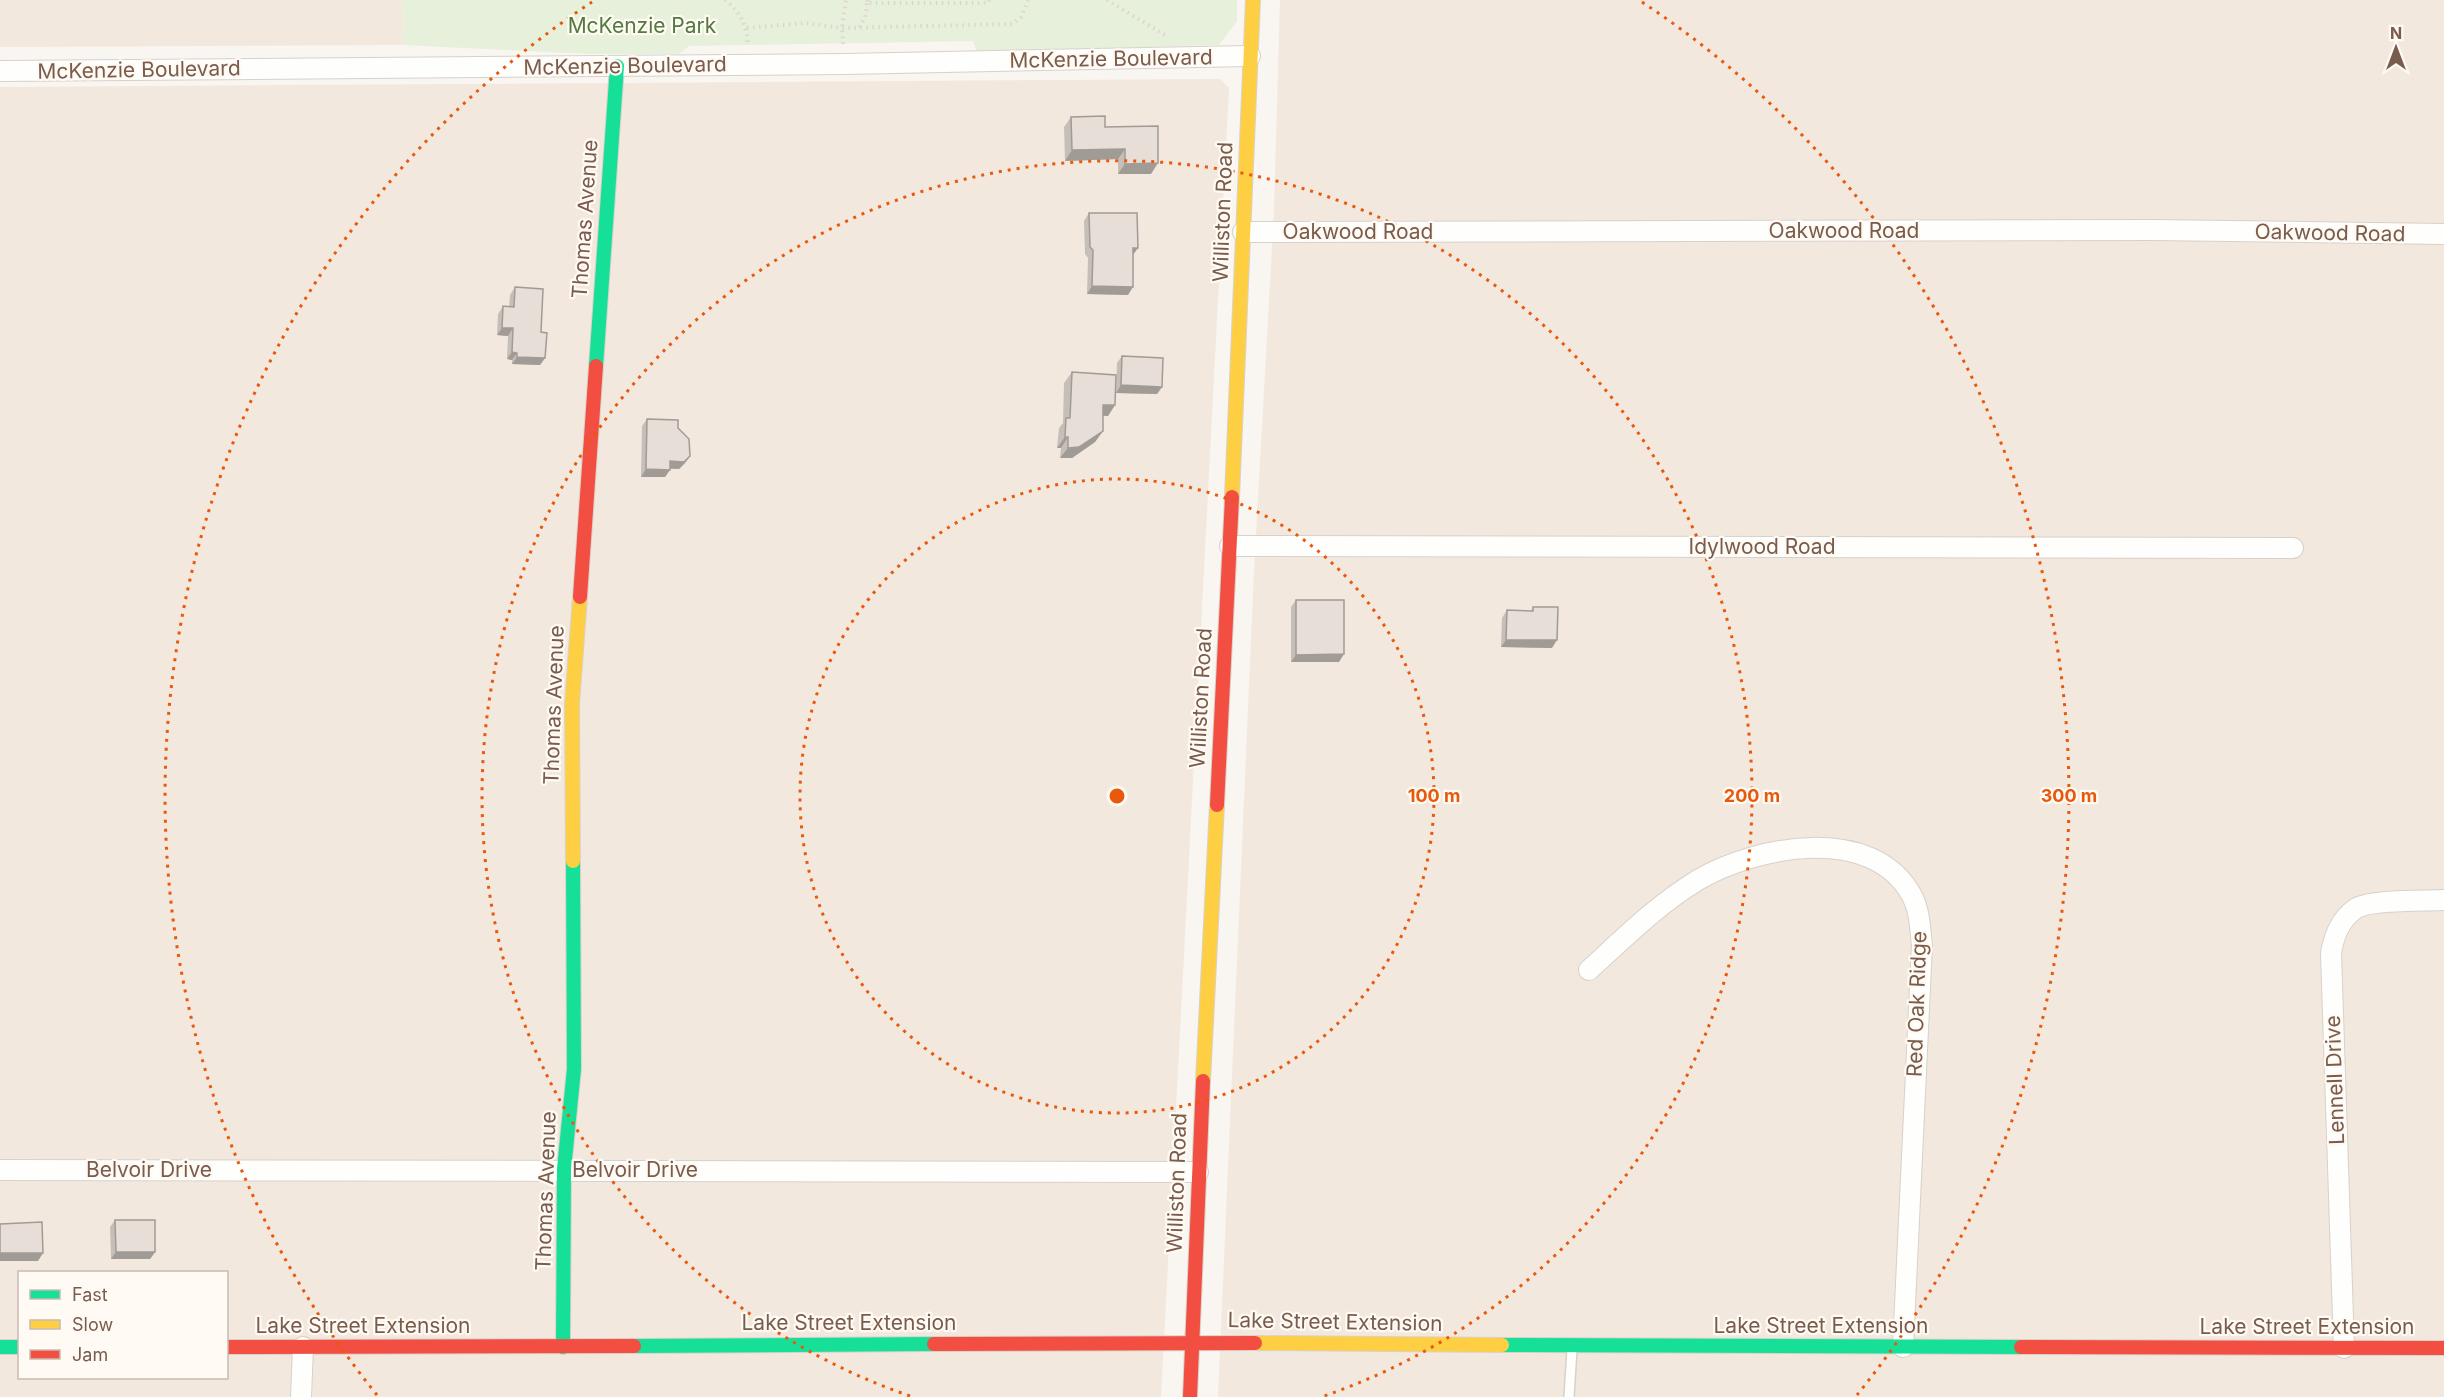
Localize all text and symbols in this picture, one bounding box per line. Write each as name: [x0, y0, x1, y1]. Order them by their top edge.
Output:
park label: McKenzie Park: [568, 13, 717, 38]
north arrow: [2366, 18, 2426, 78]
text: N: [2390, 23, 2402, 43]
street label: McKenzie Boulevard: [1009, 44, 1213, 73]
street label: McKenzie Boulevard: [523, 51, 727, 80]
street label: McKenzie Boulevard: [37, 55, 241, 84]
street label: Thomas Avenue: [566, 139, 603, 299]
street label: Williston Road: [1208, 141, 1237, 283]
street label: Oakwood Road: [1769, 218, 1919, 243]
street label: Oakwood Road: [1283, 219, 1433, 244]
street label: Oakwood Road: [2254, 219, 2406, 246]
street label: Idylwood Road: [1689, 534, 1836, 559]
street label: Thomas Avenue: [538, 625, 569, 785]
street label: Williston Road: [1184, 627, 1217, 769]
text: 100 m: [1408, 785, 1460, 806]
text: 200 m: [1724, 785, 1780, 806]
text: 300 m: [2041, 785, 2097, 806]
centre of rings: [1107, 786, 1127, 806]
street label: Red Oak Ridge: [1901, 931, 1932, 1077]
street label: Lennell Drive: [2320, 1015, 2349, 1145]
street label: Thomas Avenue: [530, 1111, 561, 1271]
street label: Williston Road: [1162, 1112, 1191, 1254]
street label: Belvoir Drive: [86, 1157, 212, 1182]
street label: Belvoir Drive: [572, 1157, 698, 1182]
legend: [18, 1271, 228, 1379]
text: Fast: [72, 1284, 108, 1305]
street label: Lake Street Extension: [1227, 1307, 1443, 1336]
street label: Lake Street Extension: [741, 1310, 957, 1335]
street label: Lake Street Extension: [255, 1313, 471, 1338]
street label: Lake Street Extension: [1713, 1313, 1929, 1338]
text: Slow: [72, 1314, 113, 1335]
street label: Lake Street Extension: [2199, 1314, 2415, 1339]
text: Jam: [72, 1344, 108, 1365]

